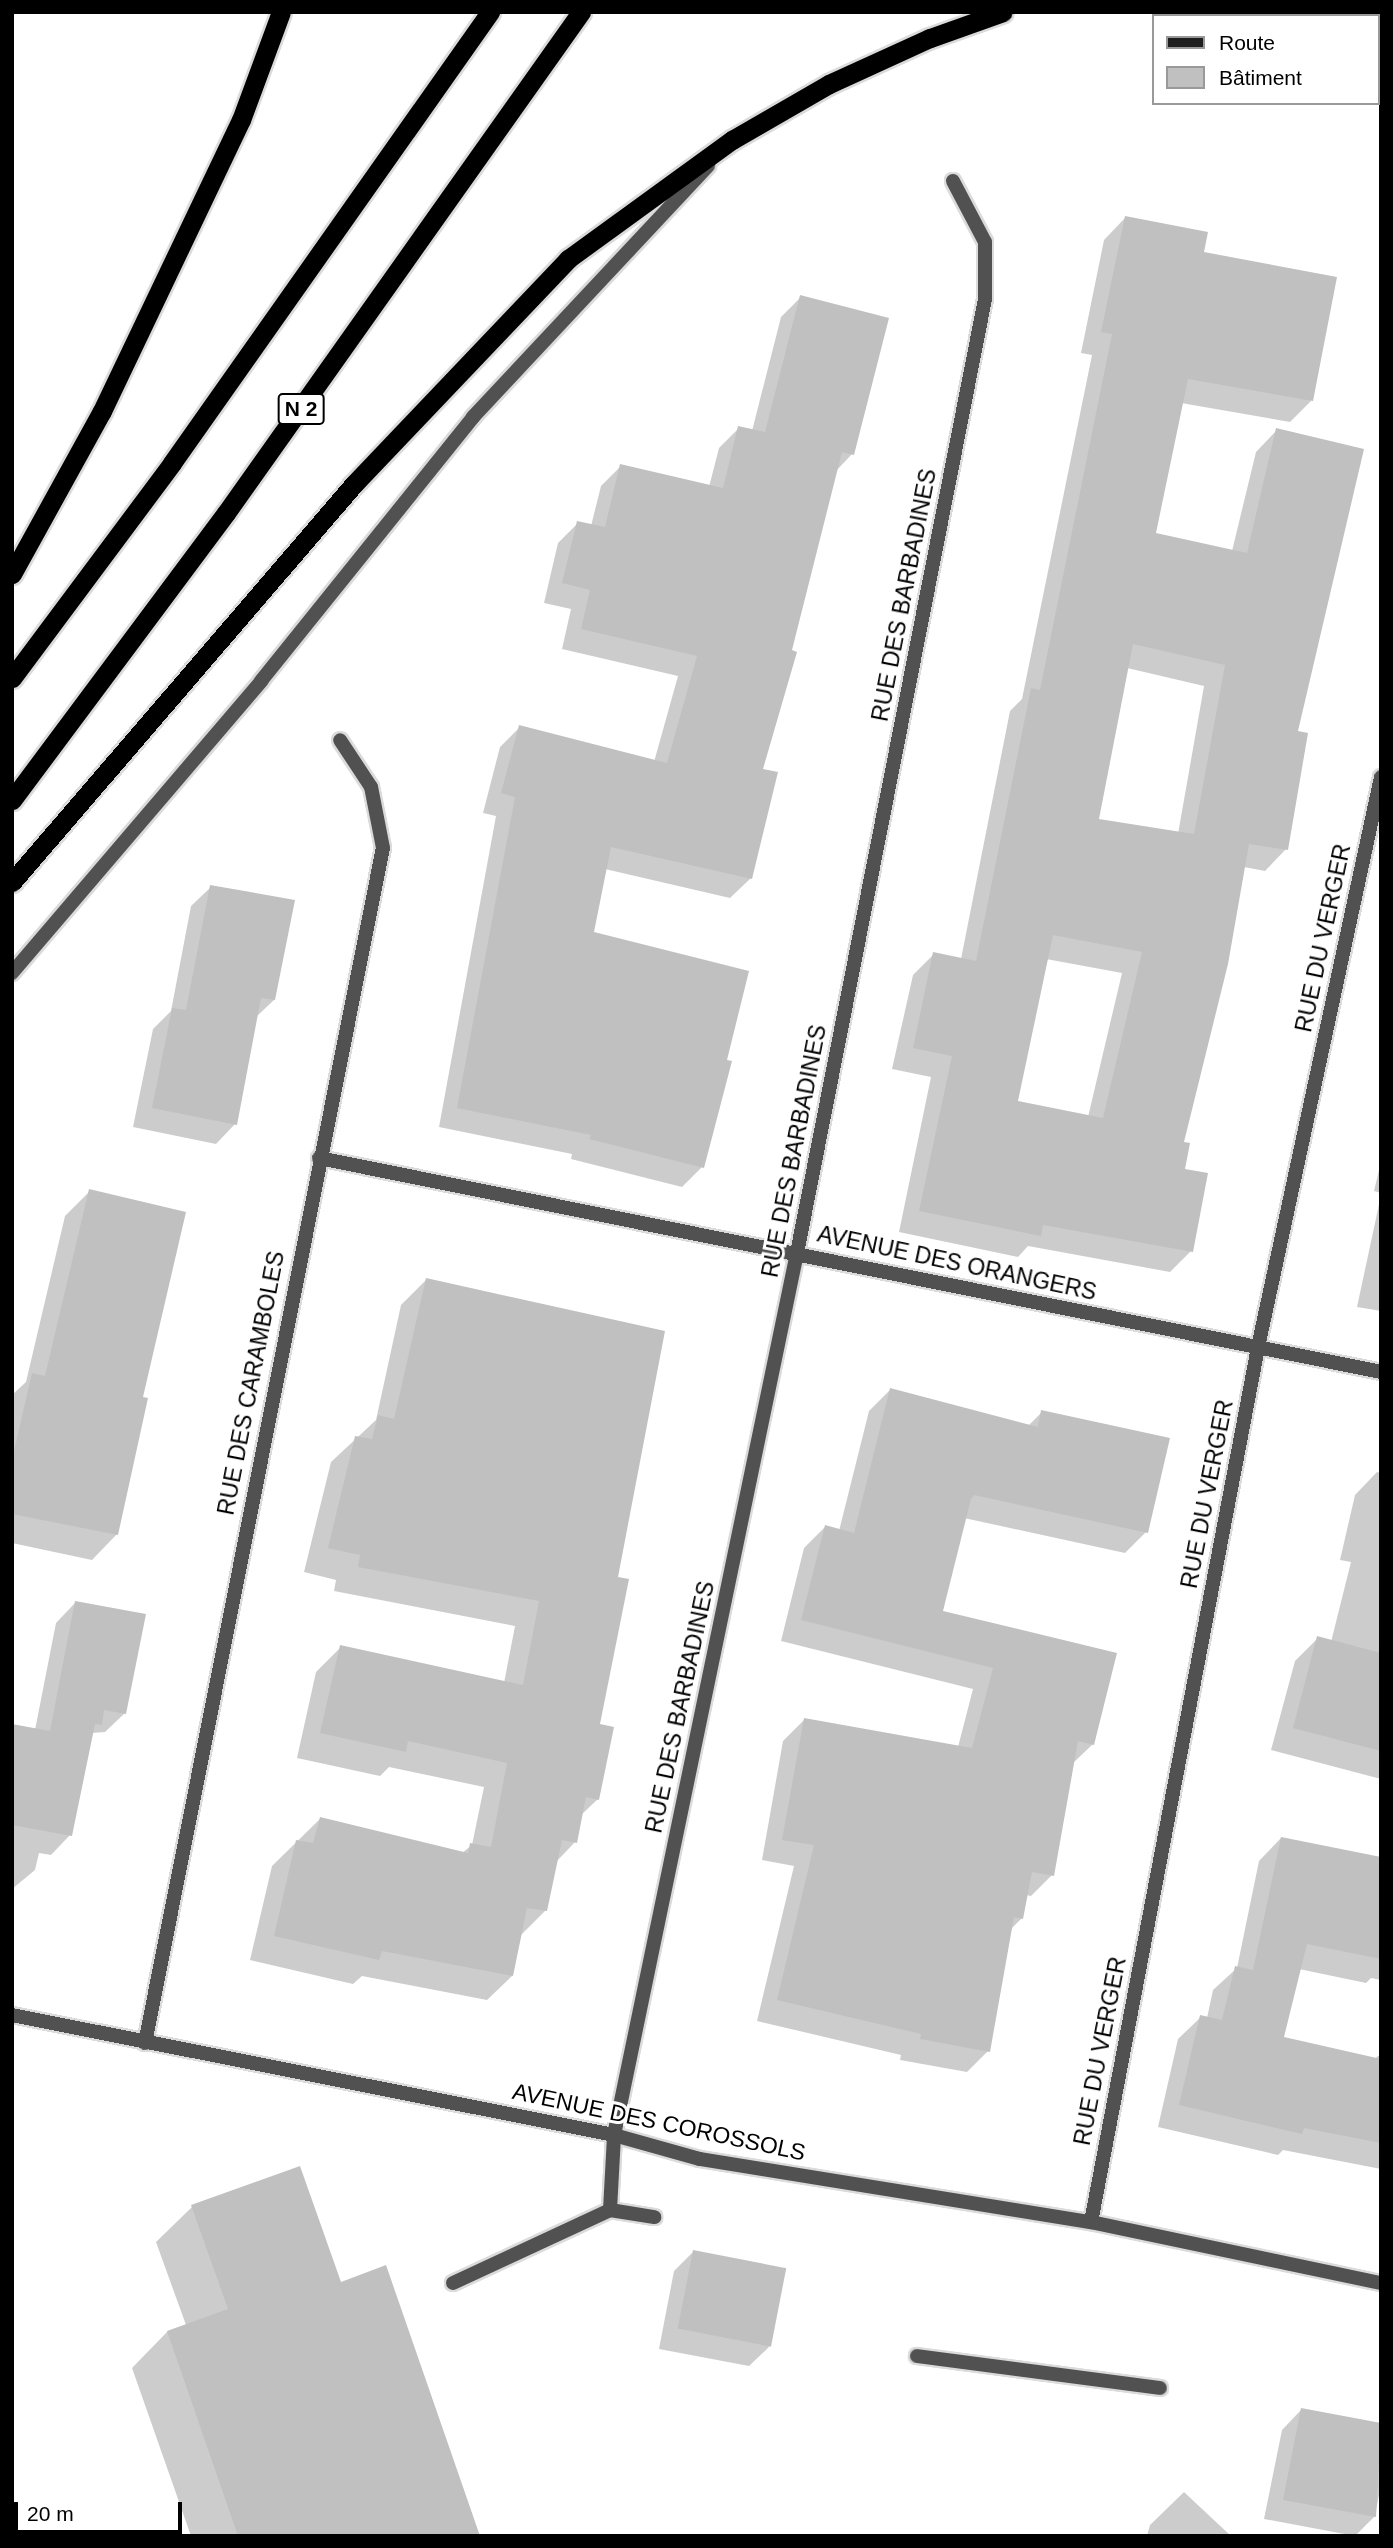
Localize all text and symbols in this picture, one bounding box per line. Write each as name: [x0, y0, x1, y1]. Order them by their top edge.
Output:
legend: [1152, 14, 1379, 105]
text: Route: [1219, 31, 1275, 54]
text: Bâtiment: [1219, 66, 1302, 89]
road number: N 2: [276, 392, 326, 426]
street label: RUE DES BARBADINES: [866, 466, 942, 724]
street label: RUE DU VERGER: [1290, 841, 1356, 1035]
street label: RUE DES BARBADINES: [756, 1022, 832, 1280]
street label: AVENUE DES ORANGERS: [815, 1220, 1099, 1306]
street label: RUE DES CARAMBOLES: [212, 1249, 290, 1517]
street label: RUE DU VERGER: [1175, 1397, 1239, 1591]
street label: RUE DES BARBADINES: [640, 1578, 720, 1836]
street label: RUE DU VERGER: [1068, 1954, 1132, 2148]
street label: AVENUE DES COROSSOLS: [510, 2077, 808, 2167]
scale bar: [18, 2488, 186, 2532]
text: 20 m: [27, 2502, 74, 2525]

